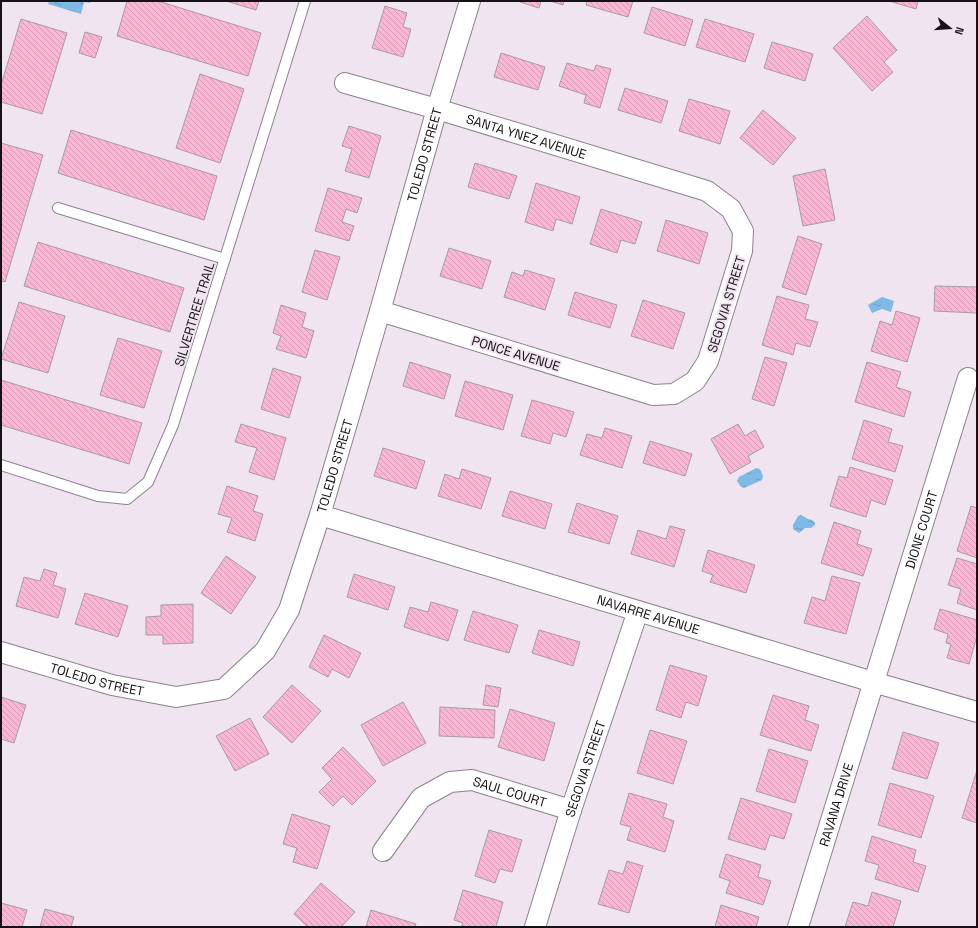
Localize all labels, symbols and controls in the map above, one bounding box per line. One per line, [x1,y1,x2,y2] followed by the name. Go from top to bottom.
[930,8,970,48] north arrow
[952,25,967,36] text: N
[403,106,446,204] street label: TOLEDO STREET
[464,110,588,163] street label: SANTA YNEZ AVENUE
[704,253,749,355] street label: SEGOVIA STREET
[170,260,218,368] street label: SILVERTREE TRAIL
[470,332,562,375] street label: PONCE AVENUE
[313,417,357,515] street label: TOLEDO STREET
[901,488,942,571] street label: DIONE COURT
[595,591,701,638] street label: NAVARRE AVENUE
[48,659,146,700] street label: TOLEDO STREET
[561,718,610,819] street label: SEGOVIA STREET
[815,761,857,849] street label: RAVANA DRIVE
[471,773,549,811] street label: SAUL COURT

